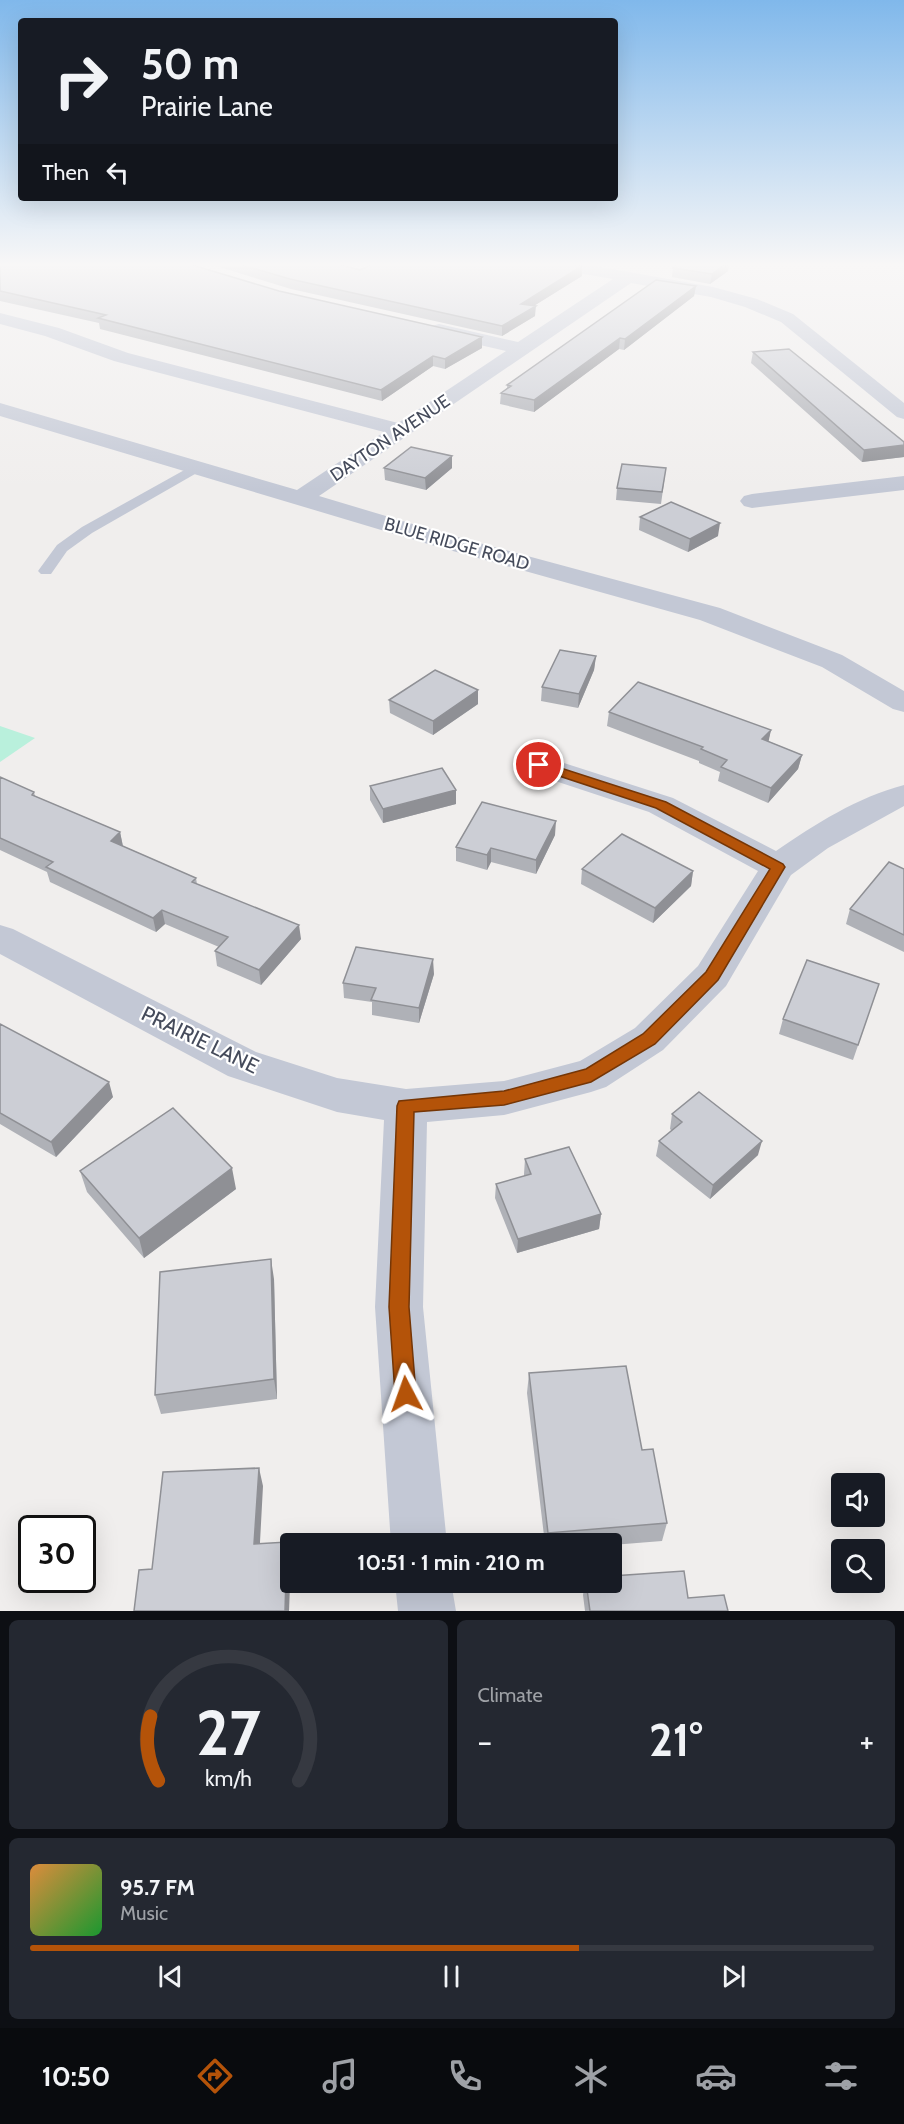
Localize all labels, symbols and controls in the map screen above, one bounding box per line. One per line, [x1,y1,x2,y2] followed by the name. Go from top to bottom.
[141,38,239,90] text: 50 m
[42,42,120,120] icon: right
[141,90,273,123] text: Prairie Lane
[101,156,134,189] icon: left
[42,159,89,186] text: Then
[326,390,454,486] street label: DAYTON AVENUE
[382,513,532,575] street label: BLUE RIDGE ROAD
[513,739,564,790] pin
[522,748,555,781] icon: arrive
[138,1000,263,1079] street label: PRAIRIE LANE
[374,1362,438,1426] position arrow
[831,1473,885,1593] map controls
[831,1473,885,1527] button: sound
[18,1515,96,1593] speed limit sign: 30
[831,1539,885,1593] button: search
[357,1549,545,1576] text: 10:51 · 1 min · 210 m
[478,1683,543,1707] text: Climate
[196,1695,261,1771] text: 27
[649,1713,702,1767] text: 21°
[478,1721,492,1761] text: −
[859,1721,874,1761] text: +
[205,1766,252,1792] text: km/h
[120,1874,195,1901] text: 95.7 FM
[120,1901,168,1925] text: Music
[154,1960,187,1993] icon: previous
[435,1960,468,1993] icon: pause
[717,1960,750,1993] icon: next
[194,2055,236,2097] icon: directions
[319,2055,361,2097] icon: music
[444,2055,486,2097] icon: phone
[570,2055,612,2097] icon: climate
[695,2055,737,2097] icon: car
[820,2055,862,2097] icon: filters
[42,2060,110,2093] text: 10:50

